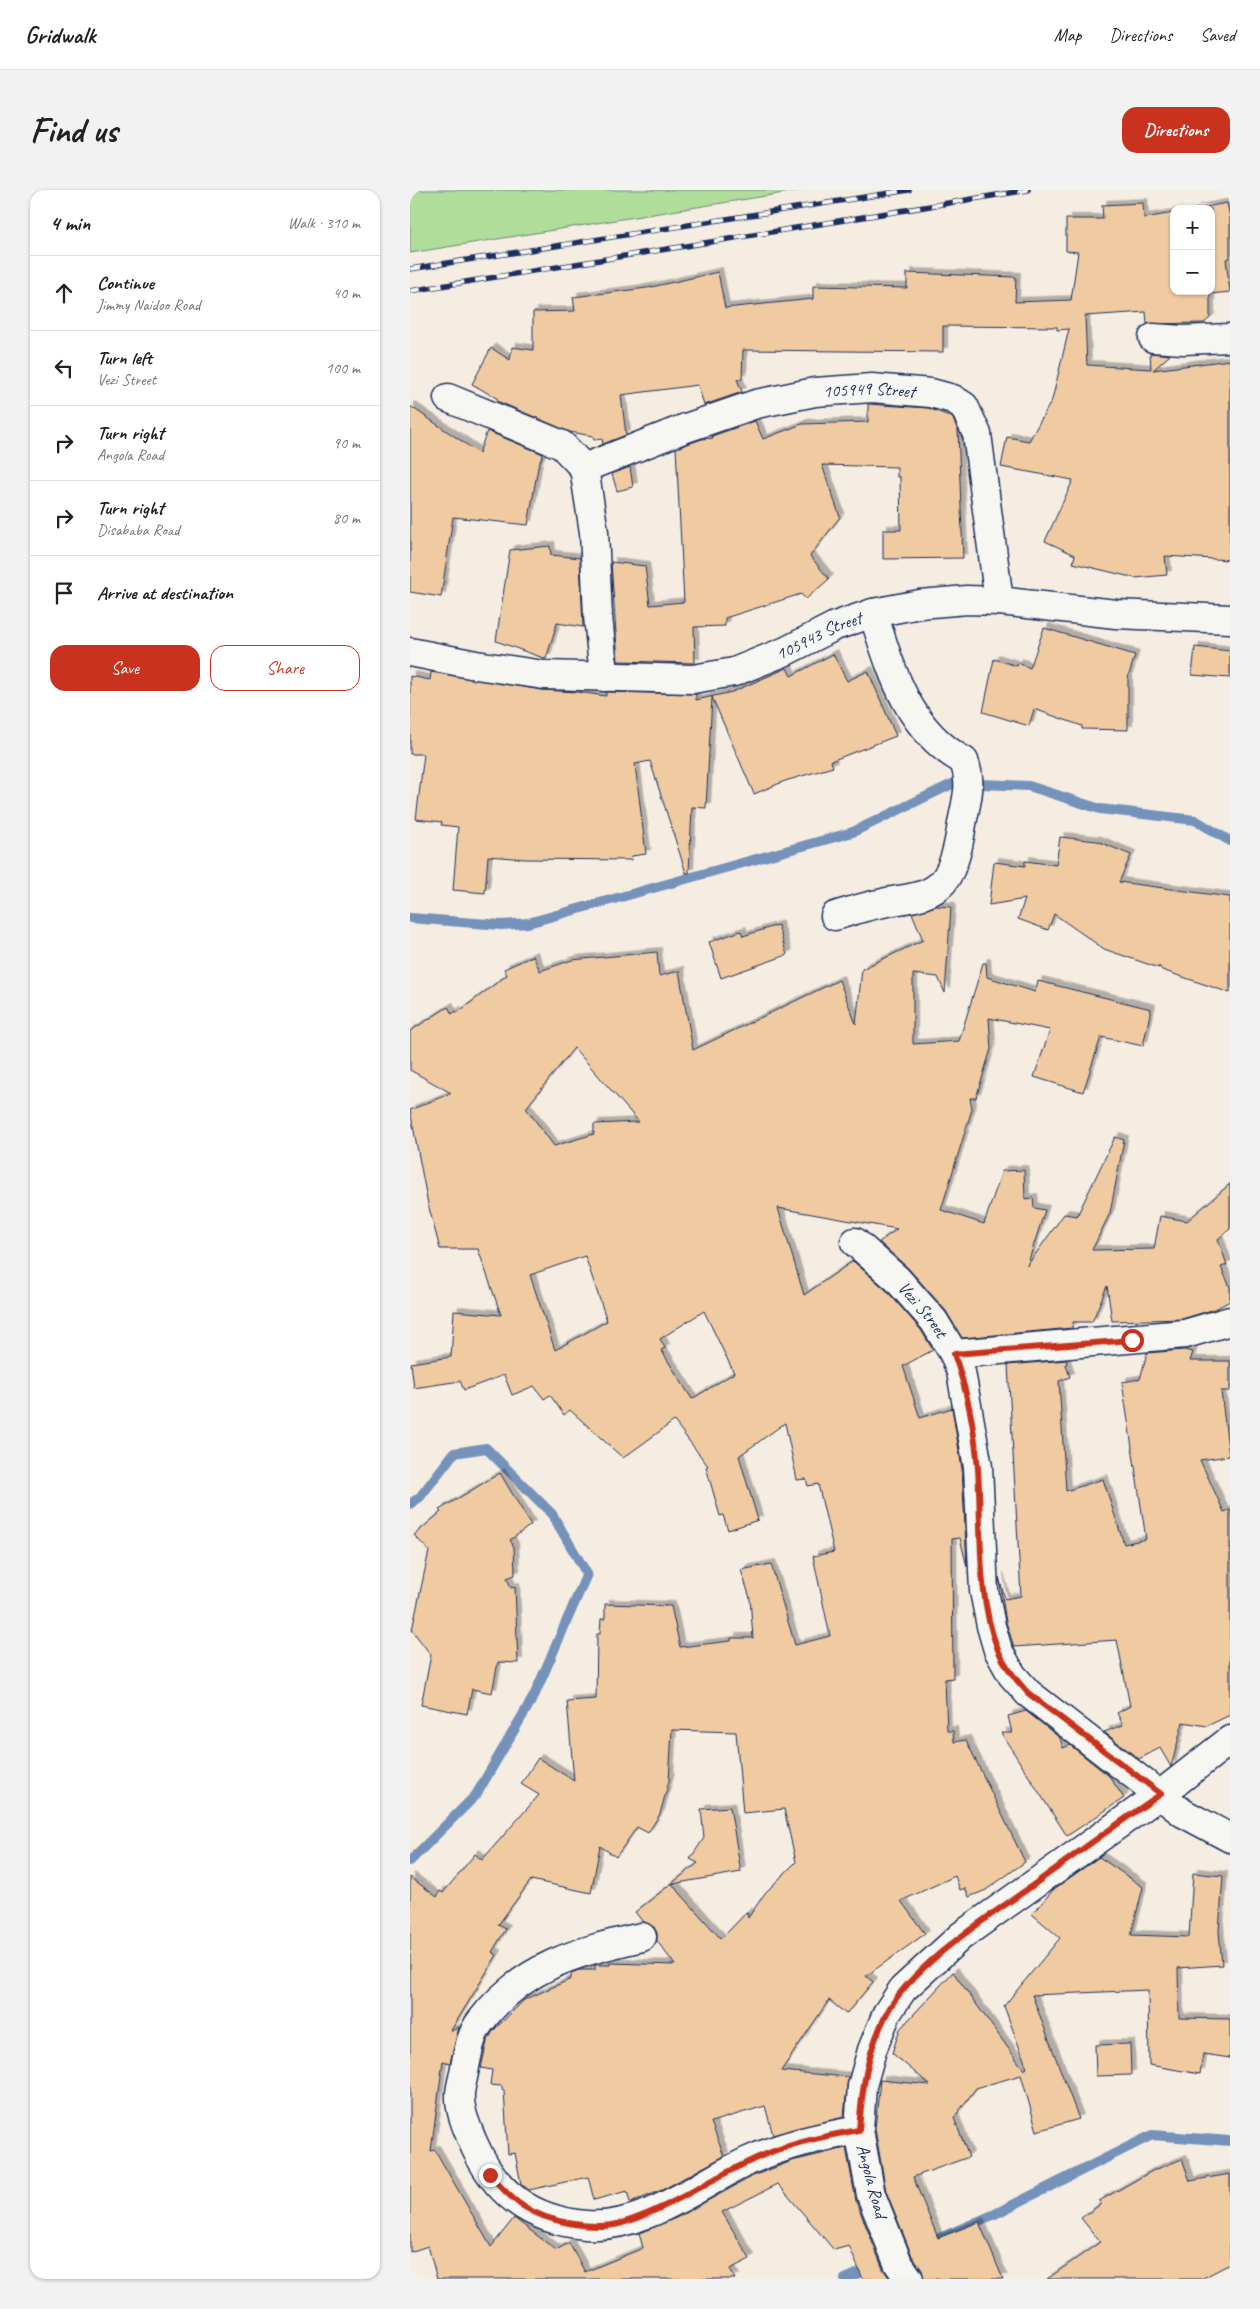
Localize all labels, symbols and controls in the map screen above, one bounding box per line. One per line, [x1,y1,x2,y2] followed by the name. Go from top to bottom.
[25,20,95,50] text: Gridwalk
[1054,24,1081,46] text: Map
[1109,24,1172,46] text: Directions
[1200,24,1235,46] text: Saved
[1122,107,1230,153] button: Directions
[30,108,117,153] text: Find us
[1170,205,1215,295] map controls
[1170,205,1215,250] button: +
[50,210,90,236] text: 4 min
[288,213,360,233] text: Walk · 310 m
[1170,250,1215,295] button: −
[97,271,154,295] text: Continue
[50,279,78,307] icon: ahead
[333,283,360,303] text: 40 m
[97,295,200,315] text: Jimmy Naidoo Road
[97,346,152,370] text: Turn left
[50,354,78,382] icon: left
[326,358,360,378] text: 100 m
[97,370,156,390] text: Vezi Street
[822,377,919,403] street label: 105949 Street
[97,421,164,445] text: Turn right
[50,429,78,457] icon: right
[333,433,360,453] text: 90 m
[97,445,164,465] text: Angola Road
[97,496,164,520] text: Turn right
[50,504,78,532] icon: right
[333,508,360,528] text: 80 m
[97,520,180,540] text: Disababa Road
[50,579,78,607] icon: arrive
[97,581,233,605] text: Arrive at destination
[773,606,867,665] street label: 105943 Street
[50,645,200,691] button: Save
[210,645,360,691] button: Share
[893,1277,953,1343] street label: Vezi Street
[1121,1329,1144,1352] route start
[852,2142,893,2223] street label: Angola Road
[479,2164,502,2187] route end

